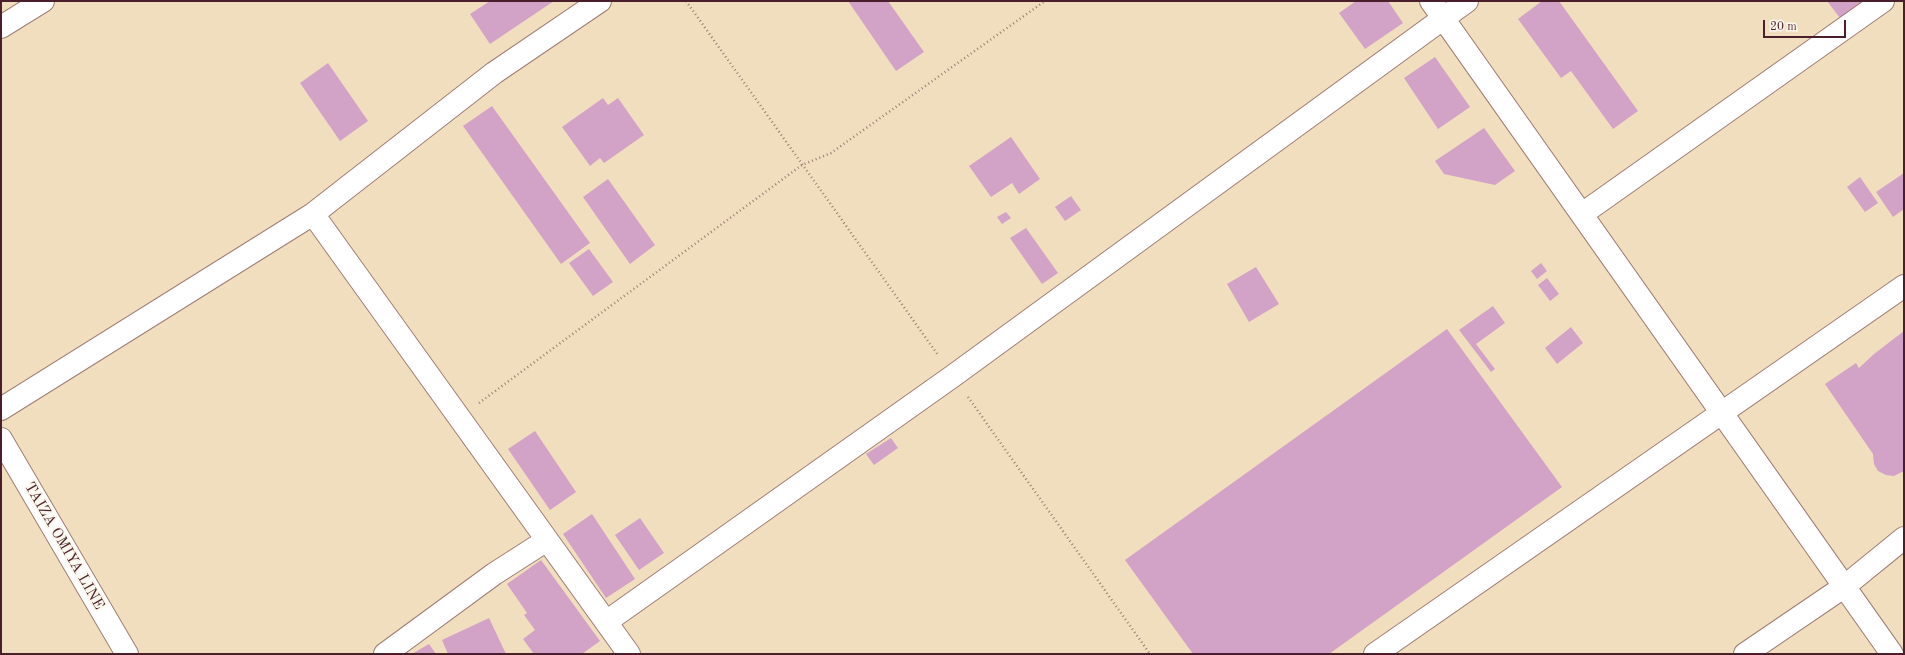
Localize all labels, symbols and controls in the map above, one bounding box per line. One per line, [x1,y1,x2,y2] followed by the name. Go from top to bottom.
[1765,12,1848,38] scale bar
[1770,21,1797,33] text: 20 m
[20,479,108,613] street label: TAIZA OMIYA LINE

